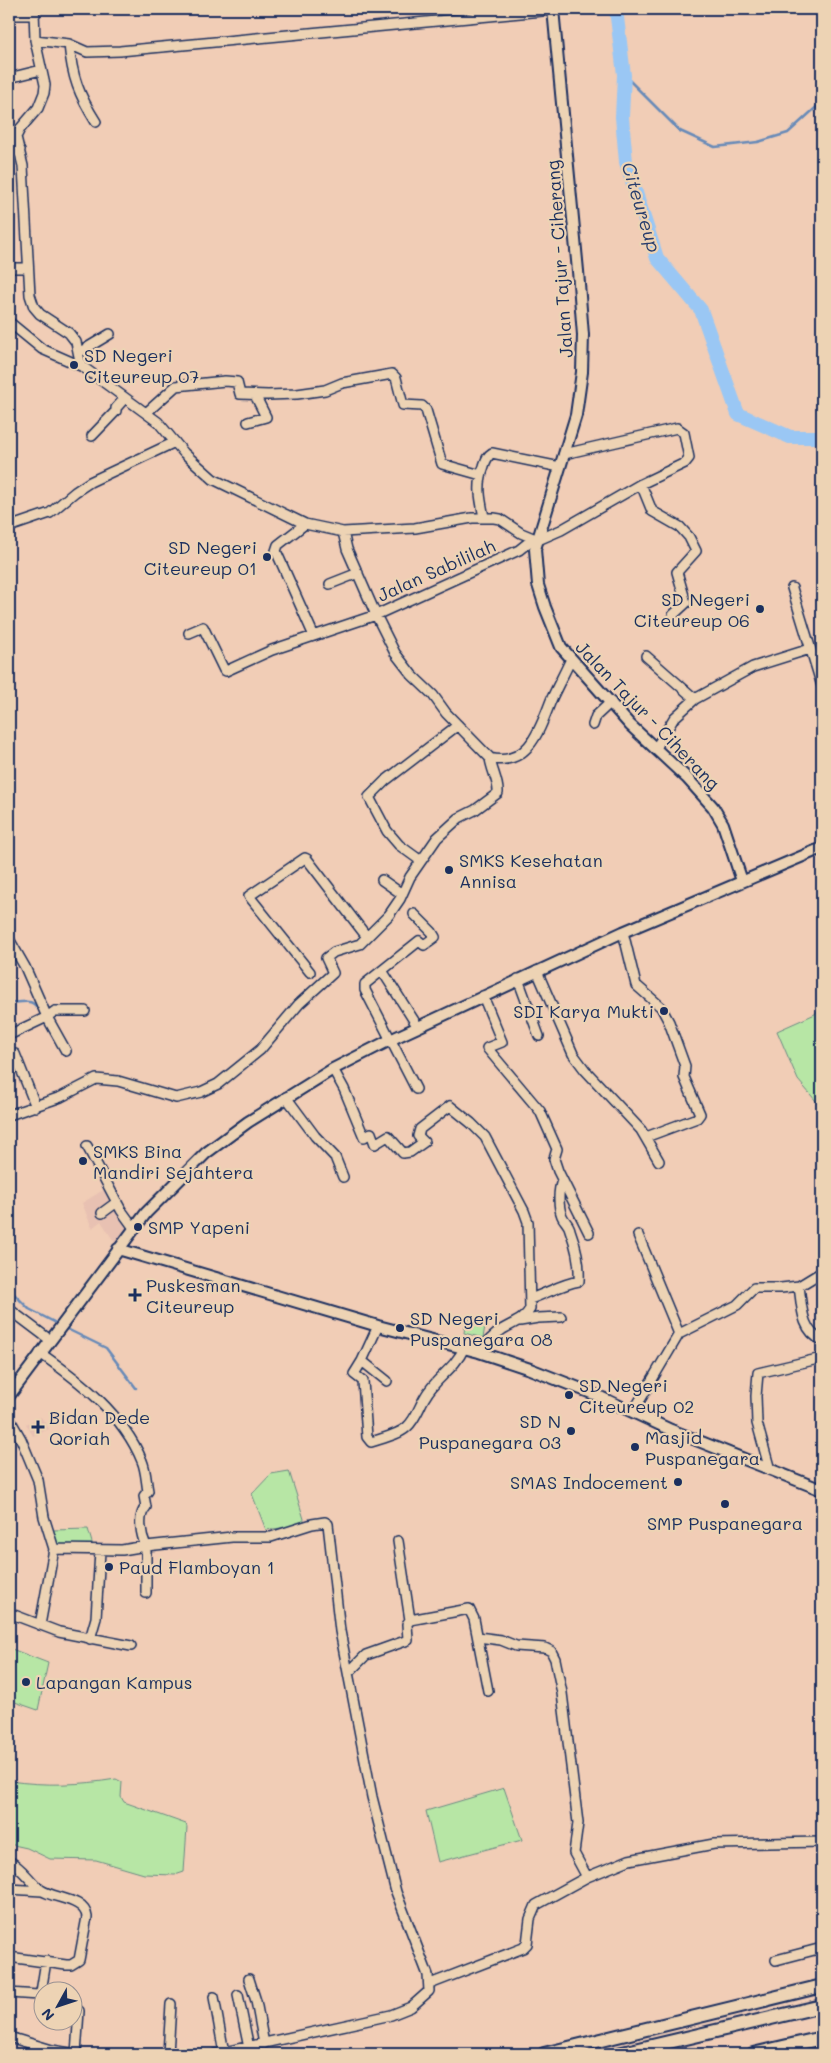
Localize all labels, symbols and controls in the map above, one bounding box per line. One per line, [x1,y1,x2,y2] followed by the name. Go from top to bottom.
[540,159,578,359] street label: Jalan Tajur - Ciherang
[616,159,668,255] water label: Citeureup
[84,343,199,388] place label: SD Negeri Citeureup 07
[68,359,80,371] marker: SD Negeri Citeureup 07
[373,533,499,607] street label: Jalan Sabililah
[144,535,257,580] place label: SD Negeri Citeureup 01
[261,551,273,563] marker: SD Negeri Citeureup 01
[634,587,750,632] place label: SD Negeri Citeureup 06
[754,603,766,615] marker: SD Negeri Citeureup 06
[571,635,725,795] street label: Jalan Tajur - Ciherang
[459,848,603,893] place label: SMKS Kesehatan Annisa
[443,864,455,876] marker: SMKS Kesehatan Annisa
[513,999,654,1023] place label: SDI Karya Mukti
[658,1005,670,1017] marker: SDI Karya Mukti
[93,1139,254,1184] place label: SMKS Bina Mandiri Sejahtera
[77,1155,89,1167] marker: SMKS Bina Mandiri Sejahtera
[148,1215,250,1239] place label: SMP Yapeni
[132,1221,144,1233] marker: SMP Yapeni
[146,1273,241,1318] place label: Puskesman Citeureup
[128,1288,142,1302] marker: Puskesman Citeureup
[410,1306,553,1351] place label: SD Negeri Puspanegara 08
[394,1322,406,1334] marker: SD Negeri Puspanegara 08
[579,1373,694,1418] place label: SD Negeri Citeureup 02
[563,1389,575,1401] marker: SD Negeri Citeureup 02
[49,1405,150,1450] place label: Bidan Dede Qoriah
[419,1409,561,1454] place label: SD N Puspanegara 03
[31,1420,45,1434] marker: Bidan Dede Qoriah
[565,1425,577,1437] marker: SD N Puspanegara 03
[645,1425,760,1470] place label: Masjid Puspanegara
[629,1441,641,1453] marker: Masjid Puspanegara
[510,1470,668,1494] place label: SMAS Indocement
[672,1476,684,1488] marker: SMAS Indocement
[719,1498,731,1510] marker: SMP Puspanegara
[647,1511,803,1535] place label: SMP Puspanegara
[119,1555,275,1579] place label: Paud Flamboyan 1
[103,1561,115,1573] marker: Paud Flamboyan 1
[36,1670,193,1694] place label: Lapangan Kampus
[20,1676,32,1688] marker: Lapangan Kampus
[32,1980,82,2030] north arrow
[37,2004,58,2025] text: N

